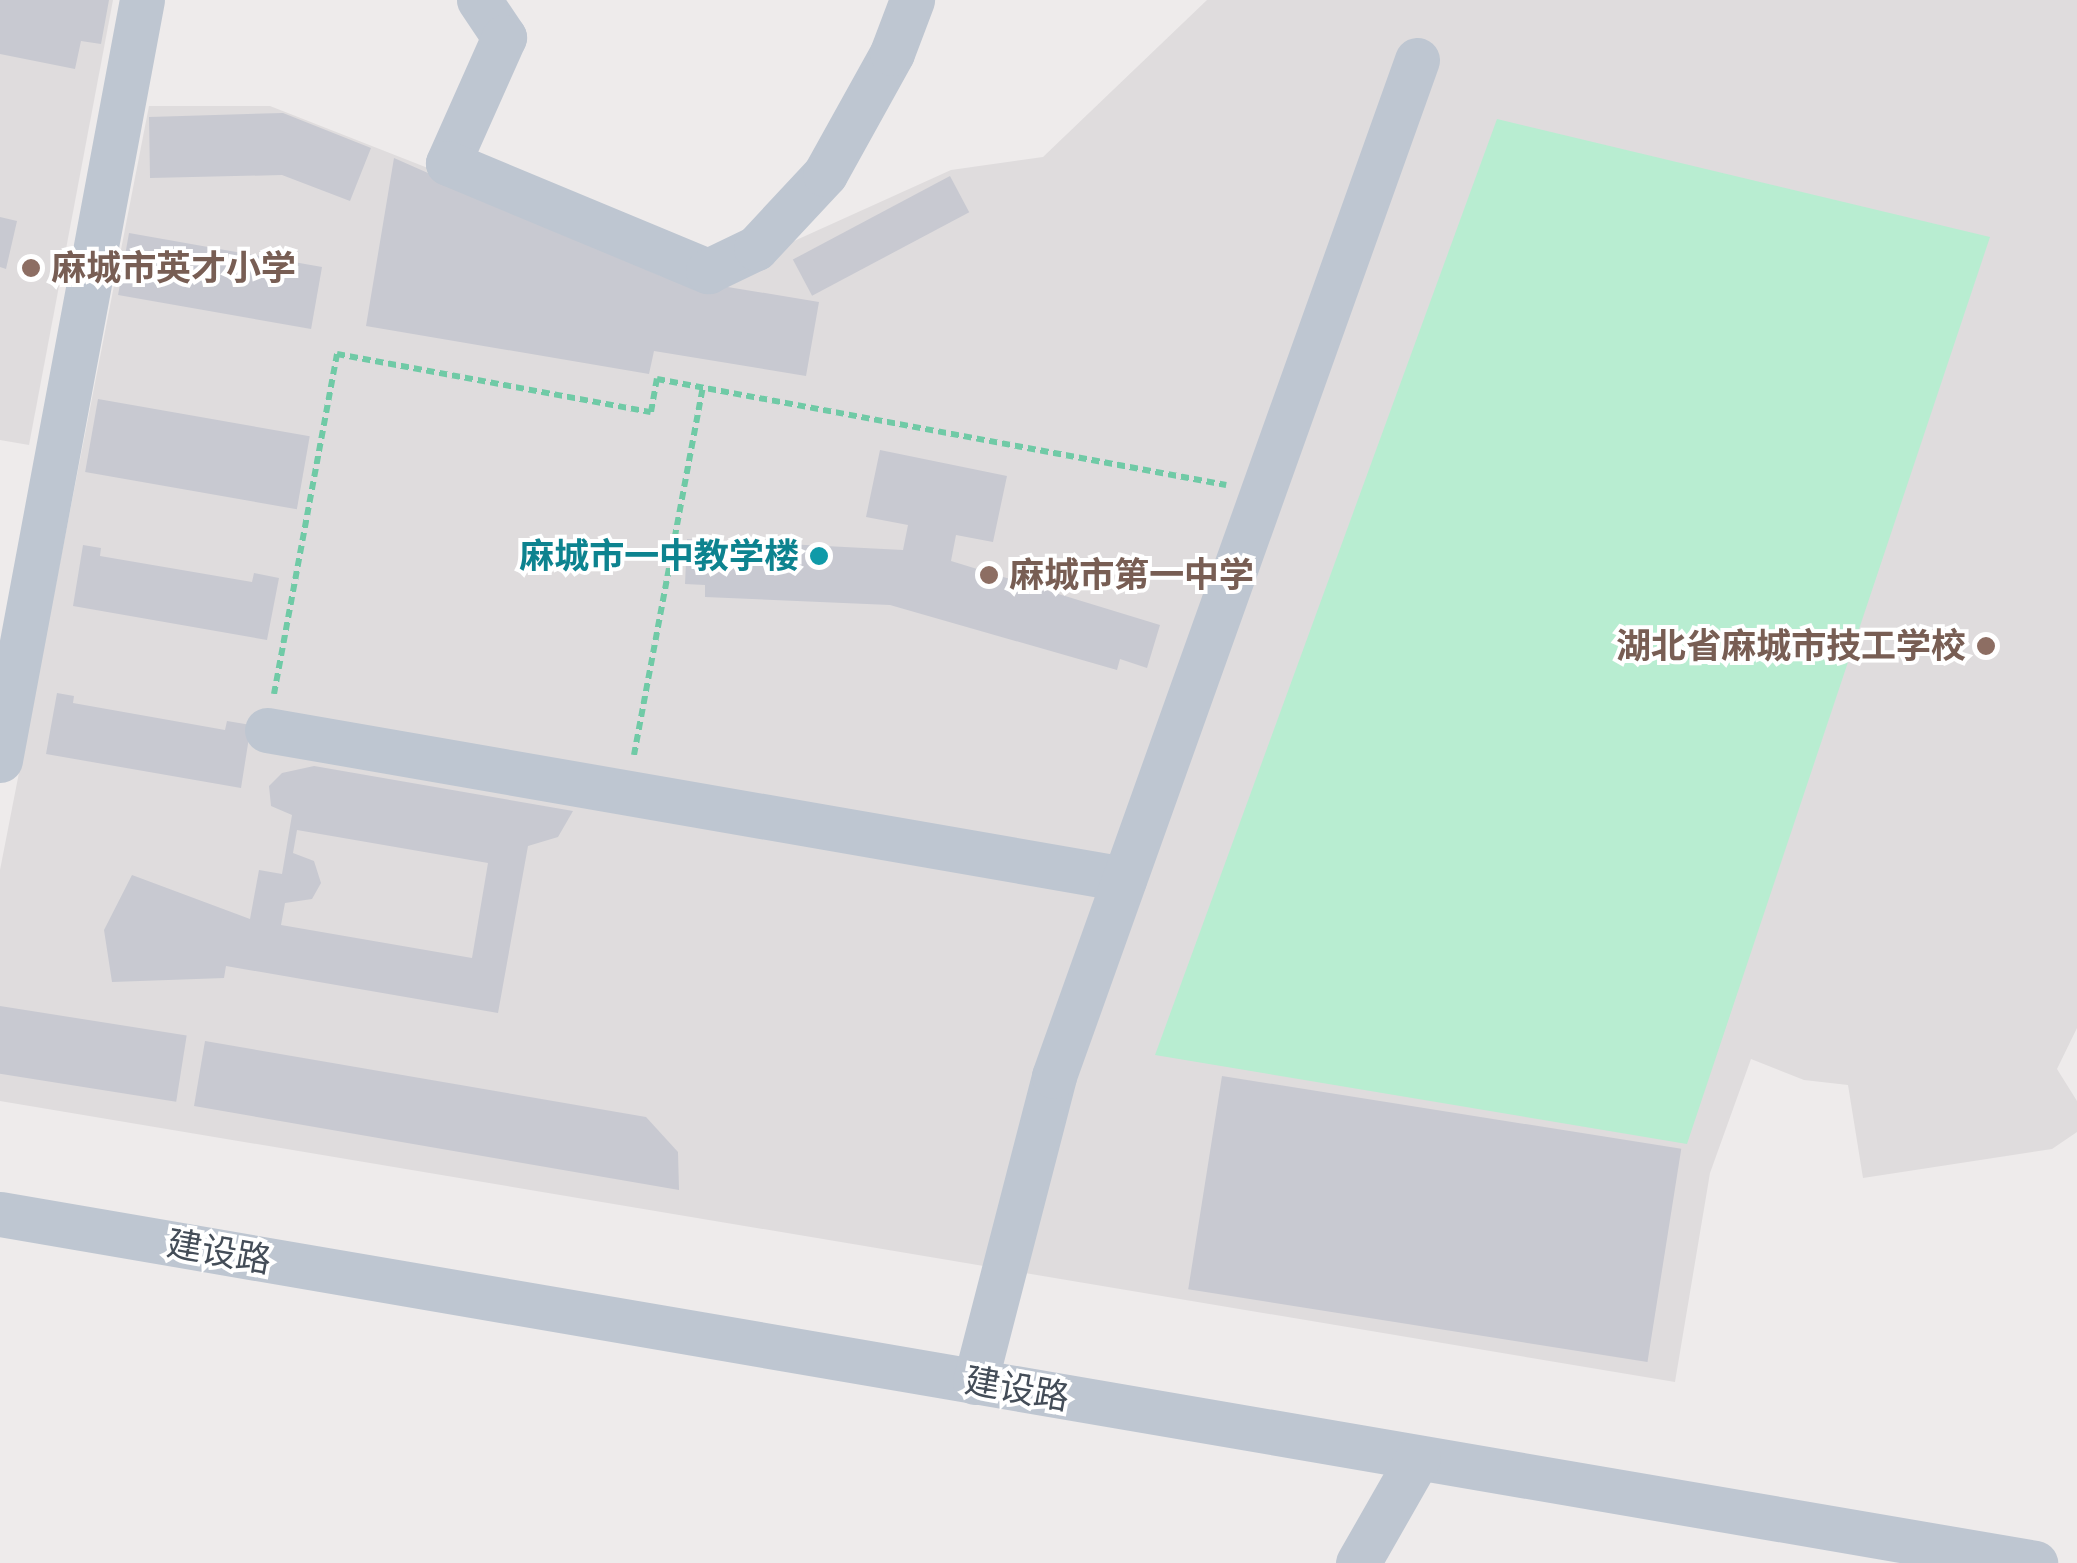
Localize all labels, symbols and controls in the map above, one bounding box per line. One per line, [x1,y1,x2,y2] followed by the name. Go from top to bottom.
[51,247,296,289] place label: 麻城市英才小学
[20,257,42,279] marker: 麻城市英才小学
[519,535,799,577] place label: 麻城市一中教学楼
[808,545,830,567] marker: 麻城市一中教学楼
[1009,554,1254,596] place label: 麻城市第一中学
[978,564,1000,586] marker: 麻城市第一中学
[1616,625,1966,667] place label: 湖北省麻城市技工学校
[1975,635,1997,657] marker: 湖北省麻城市技工学校
[164,1222,274,1282] street label: 建设路
[962,1359,1072,1419] street label: 建设路

